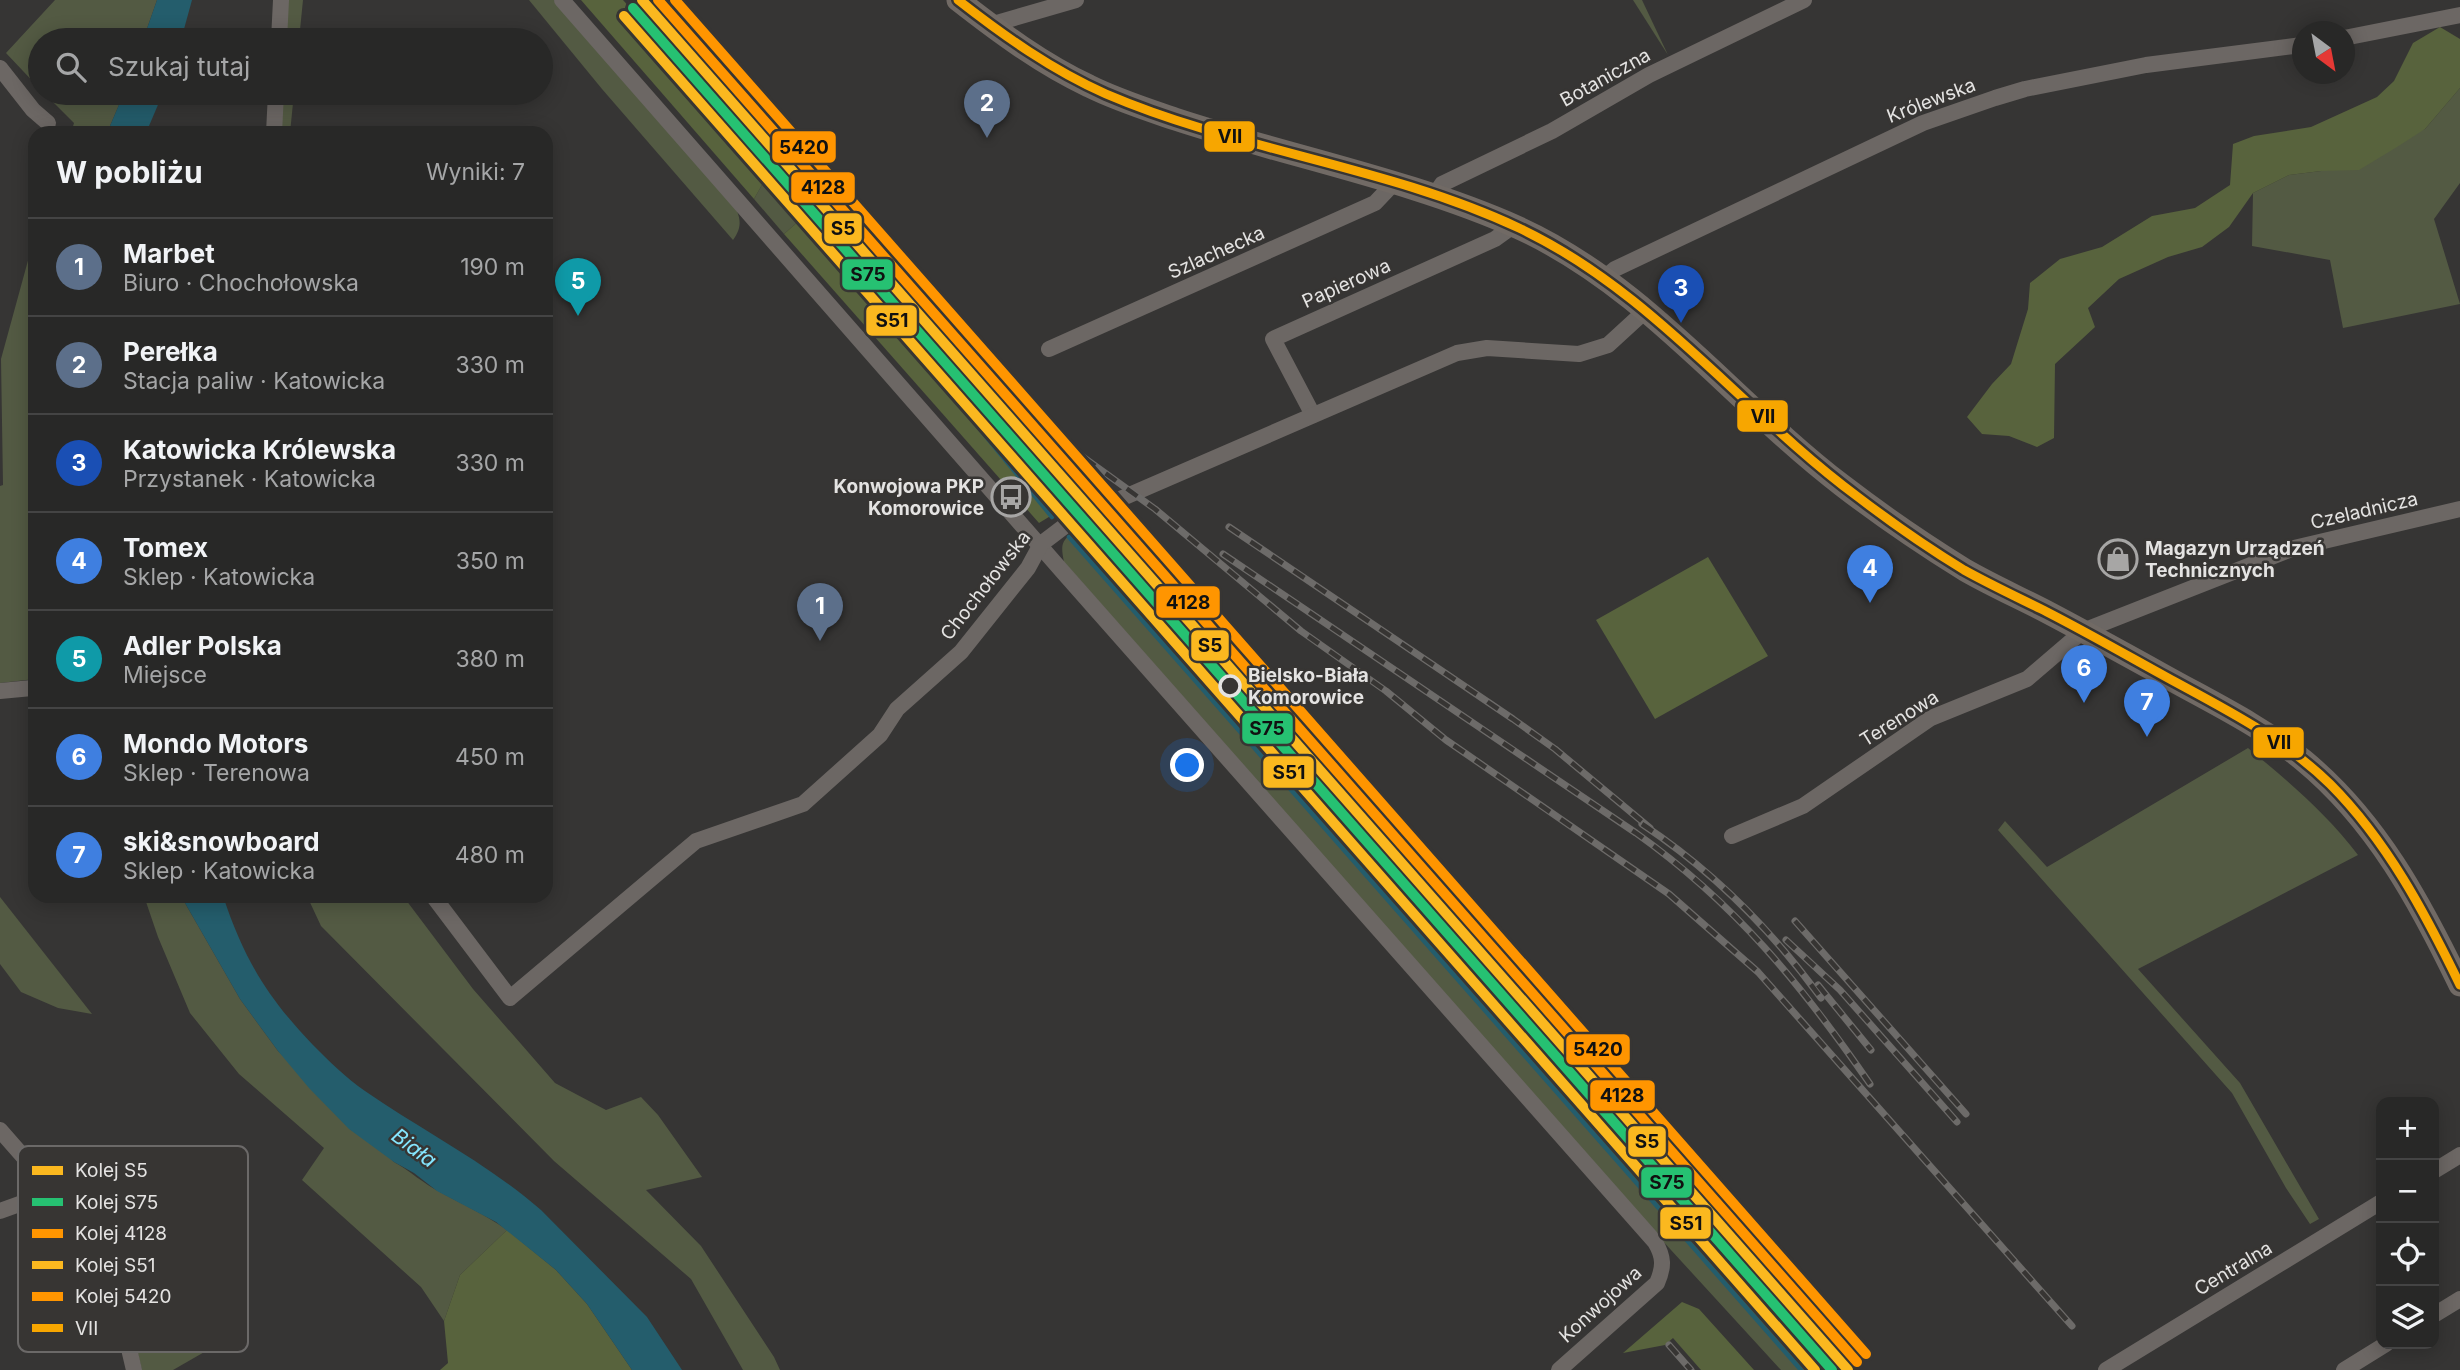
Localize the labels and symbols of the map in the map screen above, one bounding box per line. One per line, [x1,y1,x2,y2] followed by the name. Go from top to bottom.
[2292,21,2355,84] north arrow
[1556,43,1654,112] street label: Botaniczna
[1884,73,1979,128] street label: Królewska
[964,80,1010,138] pin: 2
[1203,120,1256,153] line badge: VII
[1218,125,1242,148] text: VII
[771,130,837,164] line badge: 5420
[779,136,829,159] text: 5420
[790,171,856,204] line badge: 4128
[801,176,845,199] text: 4128
[823,212,863,245] line badge: S5
[831,217,855,240] text: S5
[1164,221,1268,284] street label: Szlachecka
[1298,254,1394,313] street label: Papierowa
[555,258,601,316] pin: 5
[841,258,894,291] line badge: S75
[850,263,886,286] text: S75
[1658,265,1704,323] pin: 3
[865,304,918,337] line badge: S51
[876,309,908,332] text: S51
[1736,399,1789,433] line badge: VII
[1751,405,1775,428] text: VII
[834,475,984,520] place label: Konwojowa PKP Komorowice
[990,476,1032,518] bus stop icon: Konwojowa PKP Komorowice
[2308,487,2420,534] street label: Czeladnicza
[936,526,1035,645] street label: Chochołowska
[2145,537,2325,582] place label: Magazyn Urządzeń Technicznych
[2097,538,2139,580] shop icon: Magazyn Urządzeń Technicznych
[1847,545,1893,603] pin: 4
[797,583,843,641] pin: 1
[1155,585,1221,619] line badge: 4128
[1166,591,1210,614] text: 4128
[1190,629,1230,662] line badge: S5
[1198,634,1222,657] text: S5
[2061,645,2107,703] pin: 6
[1248,664,1369,709] place label: Bielsko-Biała Komorowice
[1219,675,1241,697] marker: Bielsko-Biała Komorowice
[2124,679,2170,737] pin: 7
[1856,685,1943,752] street label: Terenowa
[1241,712,1294,745] line badge: S75
[1249,717,1285,740] text: S75
[2252,726,2305,759] line badge: VII
[2267,731,2291,754] text: VII
[1170,748,1204,782] your location
[1262,755,1315,789] line badge: S51
[1273,761,1305,784] text: S51
[1565,1033,1631,1066] line badge: 5420
[1573,1038,1623,1061] text: 5420
[1589,1079,1656,1112] line badge: 4128
[1600,1084,1644,1107] text: 4128
[387,1123,442,1173] water label: Biała
[1627,1125,1667,1158] line badge: S5
[1635,1130,1659,1153] text: S5
[18,1146,248,1352] legend
[75,1159,148,1182] text: Kolej S5
[1640,1166,1693,1199] line badge: S75
[1649,1171,1685,1194] text: S75
[75,1191,158,1214] text: Kolej S75
[1659,1206,1712,1240] line badge: S51
[1670,1212,1702,1235] text: S51
[75,1222,167,1245] text: Kolej 4128
[2190,1236,2276,1301] street label: Centralna
[75,1254,156,1277] text: Kolej S51
[1554,1261,1646,1347] street label: Konwojowa
[75,1285,171,1308] text: Kolej 5420
[75,1317,98,1340] text: VII

